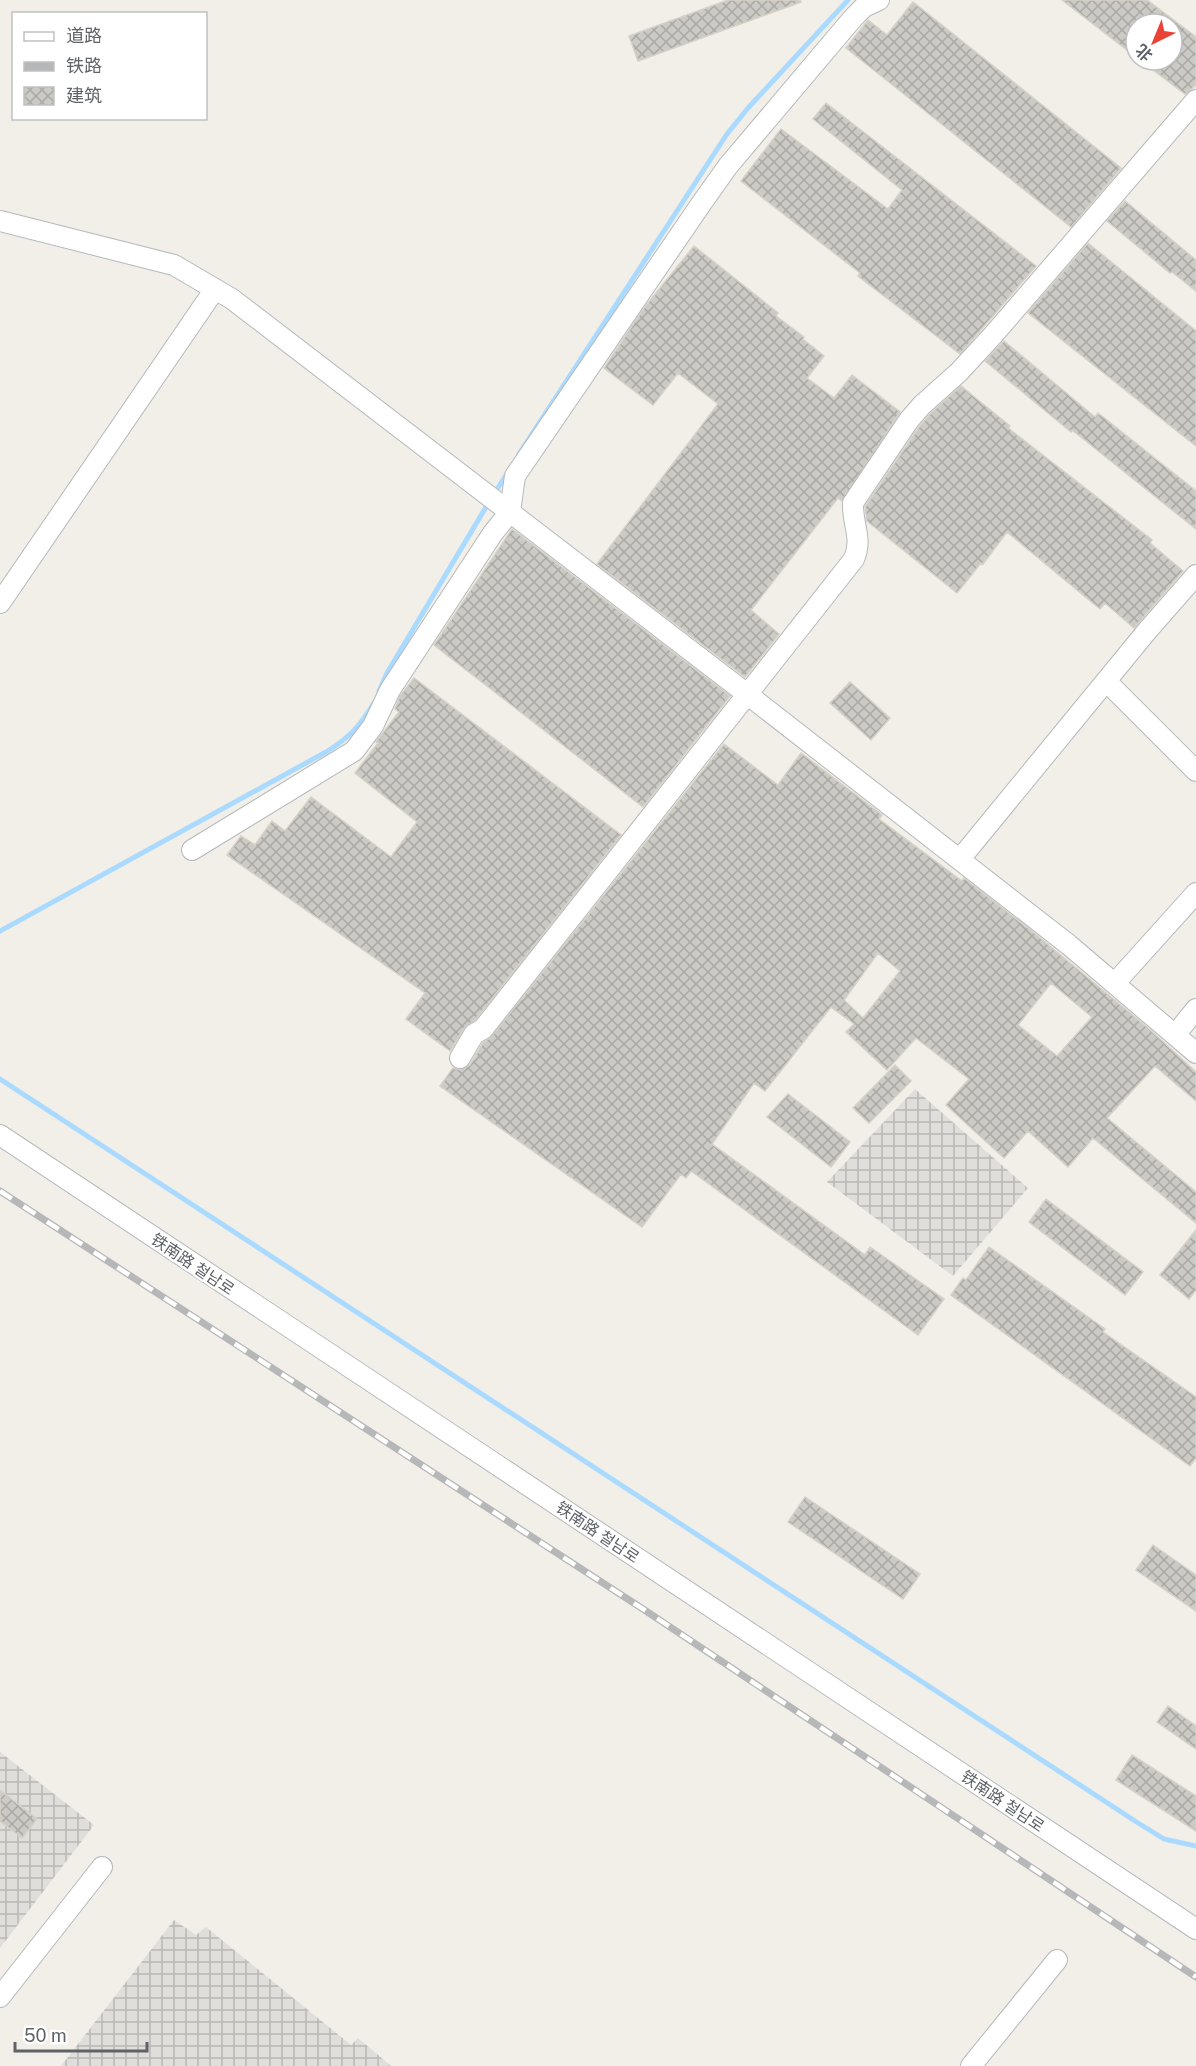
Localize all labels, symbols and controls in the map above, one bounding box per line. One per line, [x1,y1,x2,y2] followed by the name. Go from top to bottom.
[12,12,207,120] legend
[1124,12,1184,72] north arrow
[66,25,102,46] text: 道路
[1132,40,1156,65] text: 北
[66,55,102,76] text: 铁路
[66,85,102,106] text: 建筑
[148,1230,238,1299] street label: 铁南路 철남로
[553,1498,643,1567] street label: 铁南路 철남로
[958,1767,1048,1836] street label: 铁南路 철남로
[15,2015,147,2053] scale bar
[24,2025,67,2046] text: 50 m

